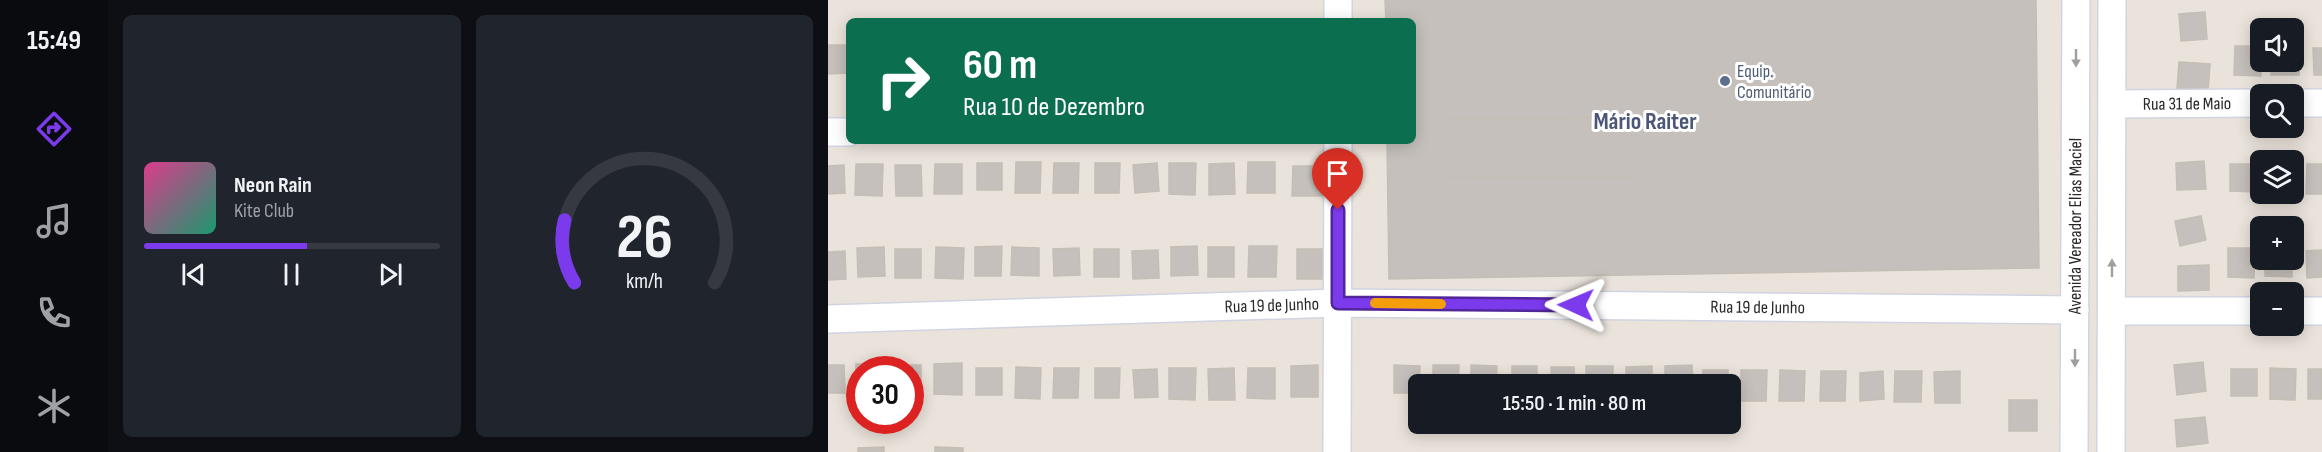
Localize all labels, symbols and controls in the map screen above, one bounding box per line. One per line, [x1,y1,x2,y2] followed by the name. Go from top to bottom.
[2250,18,2304,336] map controls
[2250,18,2304,72] button: sound
[27,25,81,57] text: 15:49
[963,40,1037,91] text: 60 m
[864,42,942,120] icon: right
[2071,49,2081,68] one-way arrow
[1737,61,1811,103] place label: Equip. Comunitário
[1718,74,1732,88] marker: Equip. Comunitário
[2250,84,2304,138] button: search
[963,91,1145,123] text: Rua 10 de Dezembro
[2143,93,2231,115] street label: Rua 31 de Maio
[1593,107,1697,136] district label: Mário Raiter
[33,108,75,150] icon: directions
[2065,138,2086,315] street label: Avenida Vereador Elias Maciel
[1312,148,1363,210] pin
[2250,150,2304,204] button: layers
[1321,157,1354,190] icon: arrive
[234,172,312,199] text: Neon Rain
[234,199,294,223] text: Kite Club
[33,200,75,242] icon: music
[616,201,673,276] text: 26
[2250,216,2304,270] button: +
[177,258,210,291] icon: previous
[275,258,308,291] icon: pause
[374,258,407,291] icon: next
[2107,258,2117,277] one-way arrow
[626,269,663,294] text: km/h
[1544,273,1608,337] position arrow
[2250,282,2304,336] button: −
[33,292,75,334] icon: phone
[1224,294,1319,318] street label: Rua 19 de Junho
[1710,297,1805,318] street label: Rua 19 de Junho
[2070,349,2080,368] one-way arrow
[846,356,924,434] speed limit sign: 30
[33,385,75,427] icon: climate
[1503,390,1646,417] text: 15:50 · 1 min · 80 m

